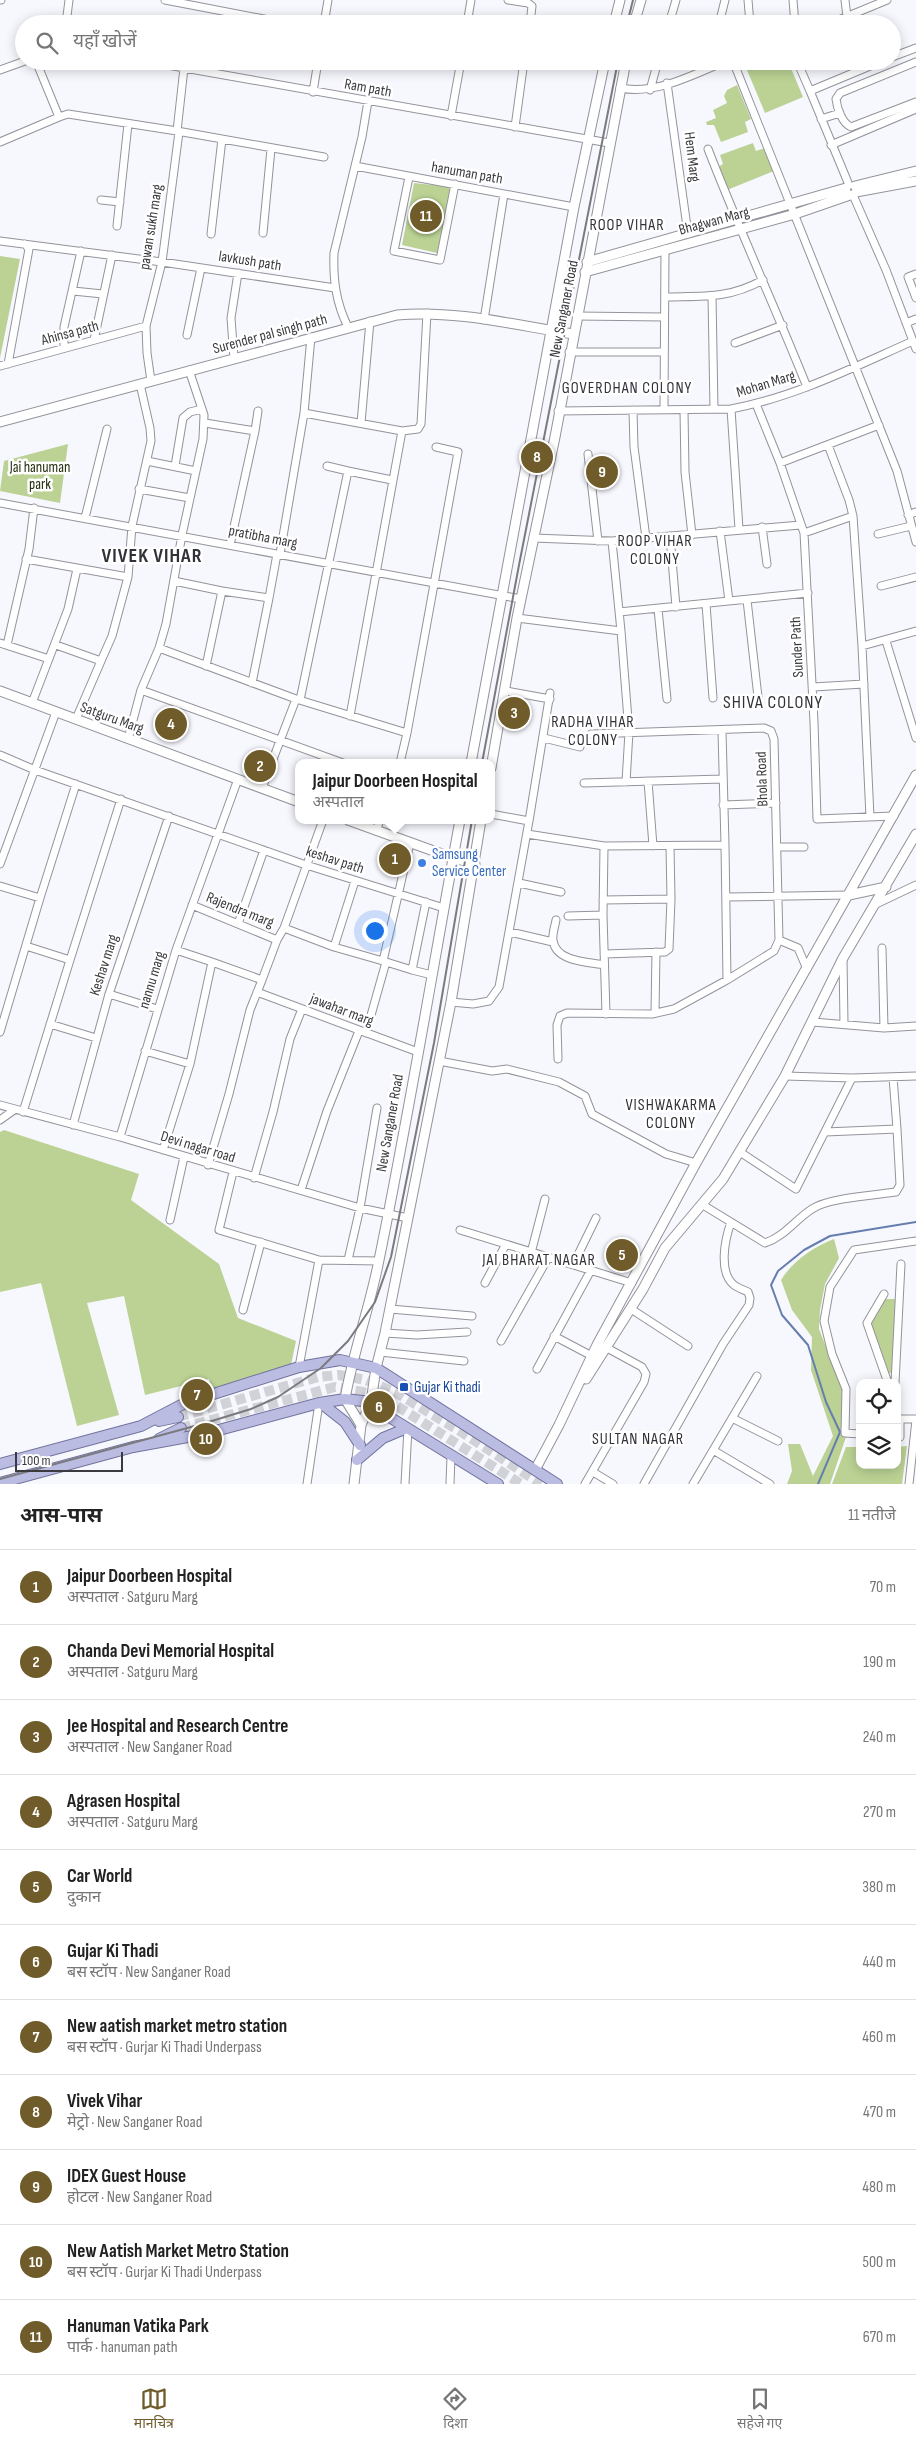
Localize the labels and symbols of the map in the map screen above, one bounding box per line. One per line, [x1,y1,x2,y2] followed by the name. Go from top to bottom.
[343,75,393,101] street label: Ram path
[680,131,704,183] street label: Hem Marg
[430,157,504,189] street label: hanuman path
[135,183,167,271] street label: pawan sukh marg
[410,197,442,235] pin: 11
[677,202,751,240] street label: Bhagwan Marg
[589,216,665,235] district label: ROOP VIHAR
[217,247,283,275] street label: lavkush path
[545,259,583,359] street label: New Sanganer Road
[211,310,329,358] street label: Surender pal singh path
[38,316,101,350] street label: Ahinsa path
[734,366,798,402] street label: Mohan Marg
[562,379,692,398] district label: GOVERDHAN COLONY
[521,438,553,476] pin: 8
[586,453,618,491] pin: 9
[9,458,70,494] park label: Jai hanuman park
[227,521,299,553] street label: pratibha marg
[617,532,693,569] district label: ROOP VIHAR COLONY
[102,544,202,568] district label: VIVEK VIHAR
[786,616,808,678] street label: Sunder Path
[723,692,823,713] district label: SHIVA COLONY
[498,694,530,732] pin: 3
[77,698,147,738] street label: Satguru Marg
[155,705,187,743] pin: 4
[551,713,635,750] district label: RADHA VIHAR COLONY
[244,747,276,785] pin: 2
[752,751,772,807] street label: Bhola Road
[379,840,411,878] pin: 1
[303,842,367,878] street label: keshav path
[432,845,507,881] place label: Samsung Service Center
[416,857,428,869] marker: Samsung Service Center
[203,888,277,932] street label: Rajendra marg
[362,918,388,944] your location
[85,932,123,998] street label: Keshav marg
[134,949,170,1011] street label: nannu marg
[307,989,376,1031] street label: jawahar marg
[372,1073,408,1173] street label: New Sanganer Road
[625,1096,717,1133] district label: VISHWAKARMA COLONY
[158,1127,238,1167] street label: Devi nagar road
[606,1236,638,1274] pin: 5
[481,1251,596,1270] district label: JAI BHARAT NAGAR
[181,1376,213,1414] pin: 7
[414,1378,481,1397] place label: Gujar Ki thadi
[398,1381,410,1393] marker: Gujar Ki thadi
[363,1388,395,1426] pin: 6
[190,1420,222,1458] pin: 10
[592,1430,684,1449] district label: SULTAN NAGAR
[15,1449,122,1472] scale bar

